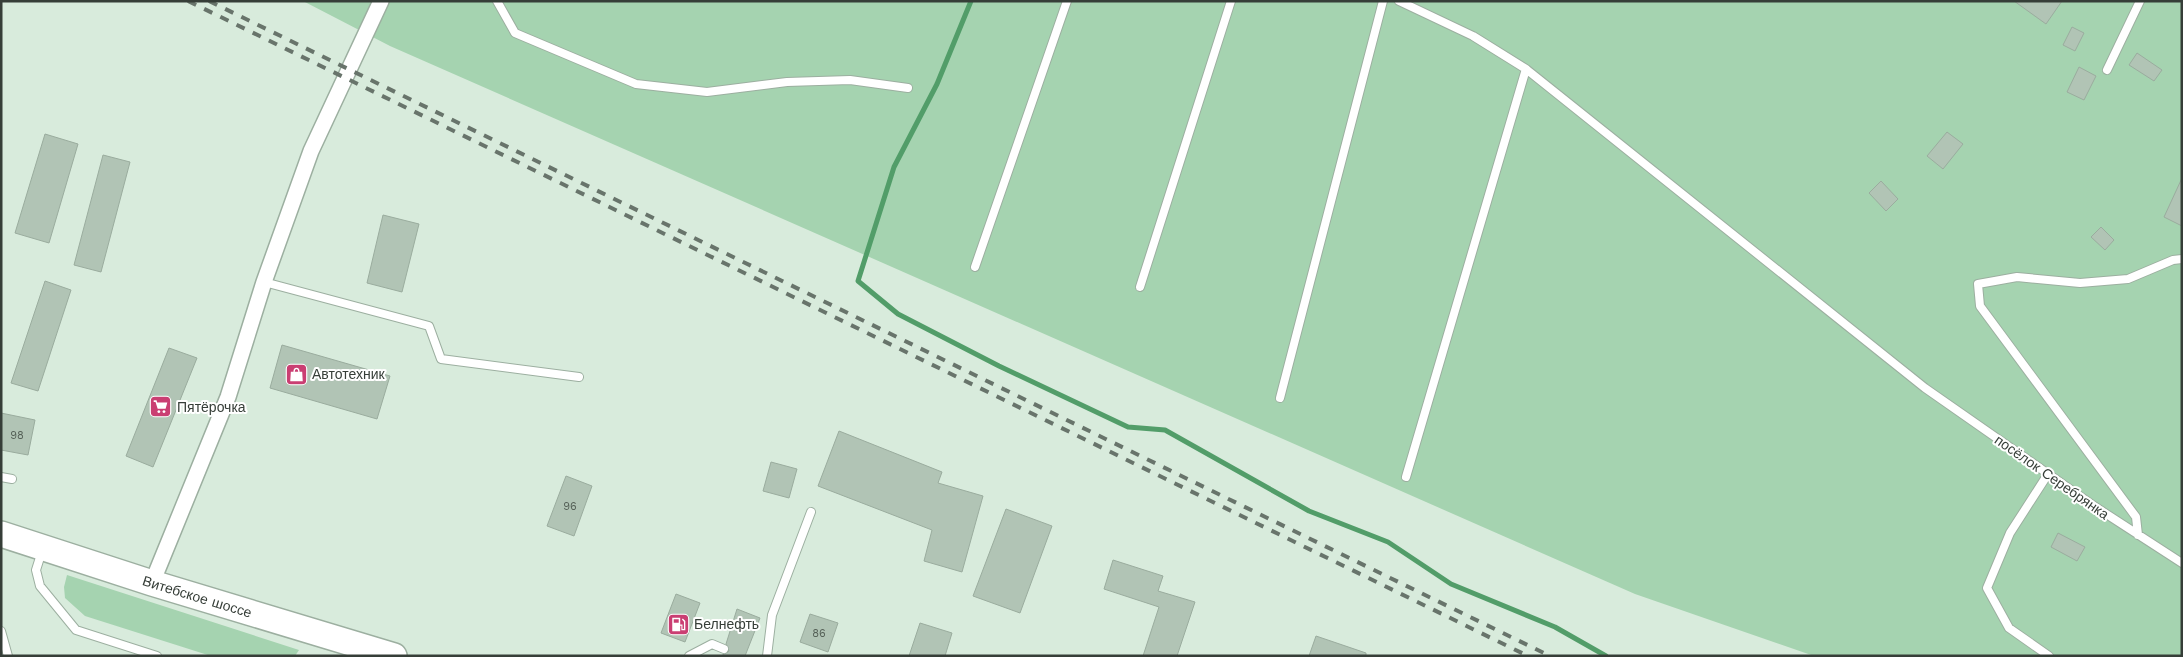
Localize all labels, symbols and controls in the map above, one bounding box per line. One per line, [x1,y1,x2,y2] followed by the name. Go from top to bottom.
[284,362,308,386] shop icon: Автотехник
[312,366,385,382] place label: Автотехник
[149,395,173,419] supermarket icon: Пятёрочка
[177,399,246,415] place label: Пятёрочка
[10,429,24,442] house number: 98
[1992,432,2112,523] street label: посёлок Серебрянка
[563,500,577,513] house number: 96
[141,572,254,621] street label: Витебское шоссе
[666,612,690,636] fuel station icon: Белнефть
[694,616,759,632] place label: Белнефть
[812,627,826,640] house number: 86

